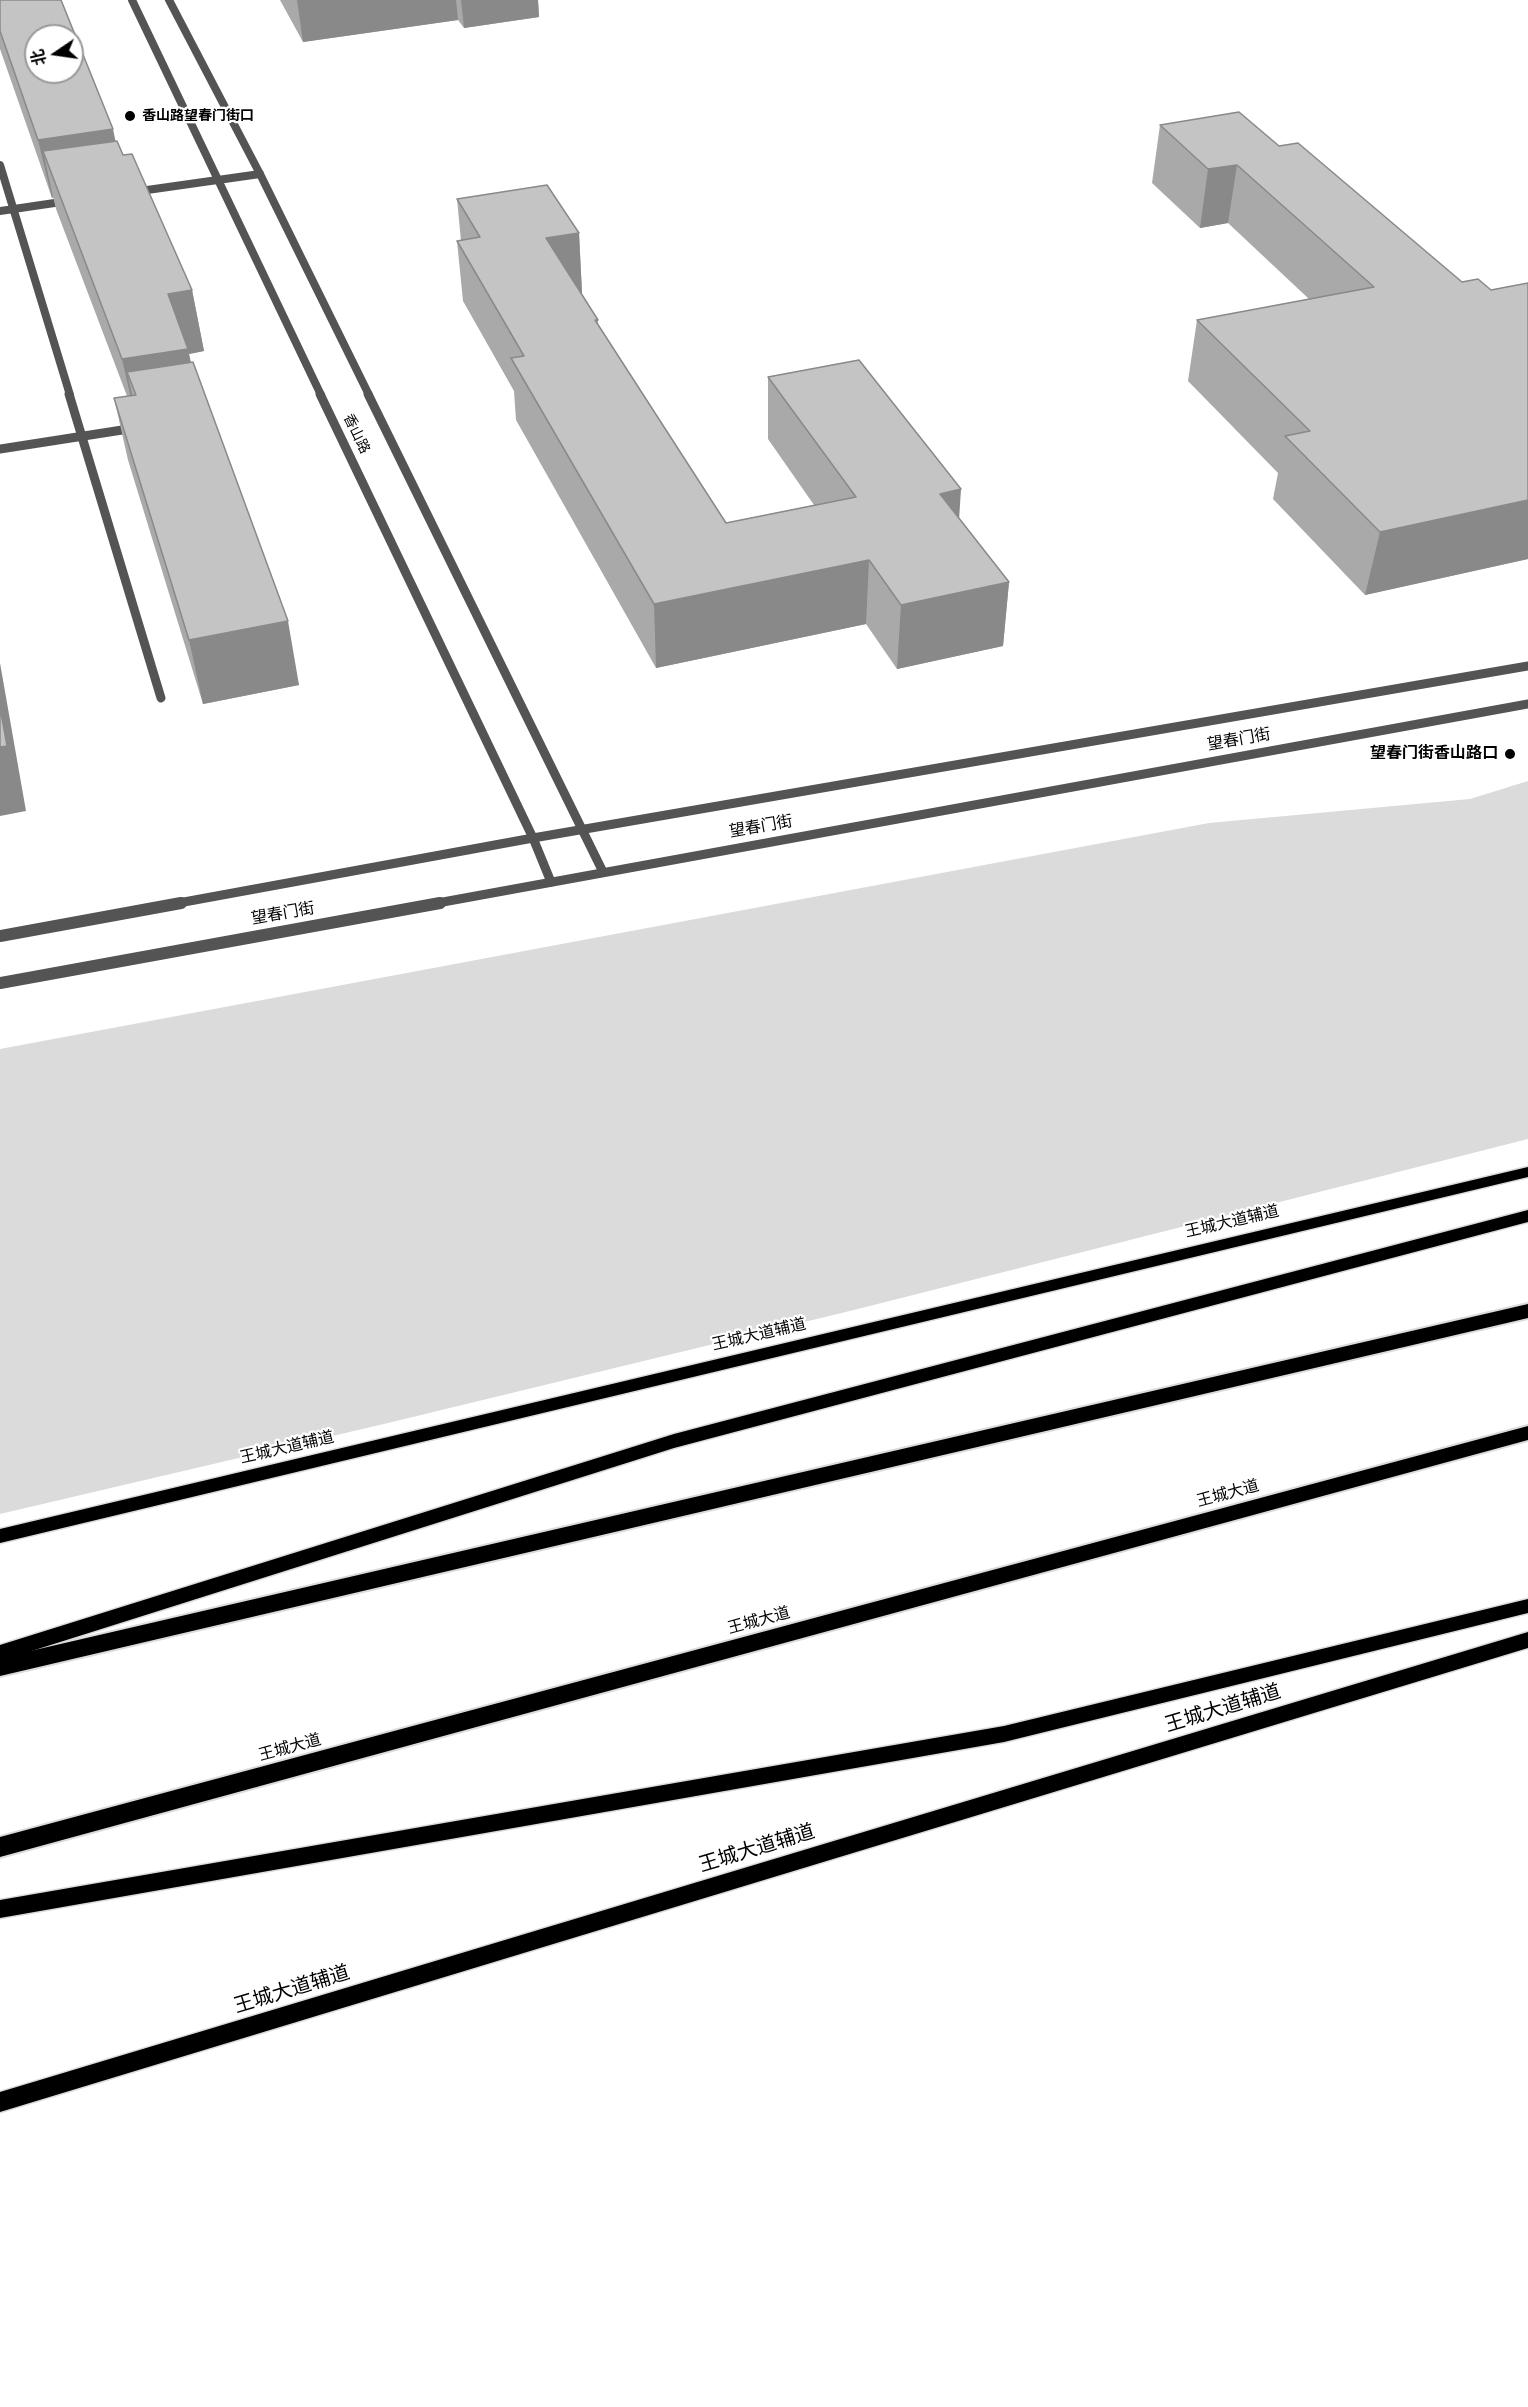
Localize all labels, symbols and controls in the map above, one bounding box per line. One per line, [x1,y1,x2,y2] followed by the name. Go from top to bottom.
[24,24,84,84] north arrow
[26,47,51,68] text: 北
[142,108,254,124] place label: 香山路望春门街口
[123,109,137,123] marker: 香山路望春门街口
[339,411,373,457] street label: 香山路
[1206,725,1272,755] street label: 望春门街
[1370,744,1498,764] place label: 望春门街香山路口
[1503,747,1517,761] marker: 望春门街香山路口
[728,812,794,842] street label: 望春门街
[250,899,316,929] street label: 望春门街
[1183,1202,1281,1242] street label: 王城大道辅道
[710,1315,808,1355] street label: 王城大道辅道
[238,1428,336,1468] street label: 王城大道辅道
[1195,1476,1261,1512] street label: 王城大道
[726,1603,792,1639] street label: 王城大道
[1162,1680,1284,1738] street label: 王城大道辅道
[257,1730,323,1766] street label: 王城大道
[696,1820,818,1878] street label: 王城大道辅道
[231,1961,353,2019] street label: 王城大道辅道

